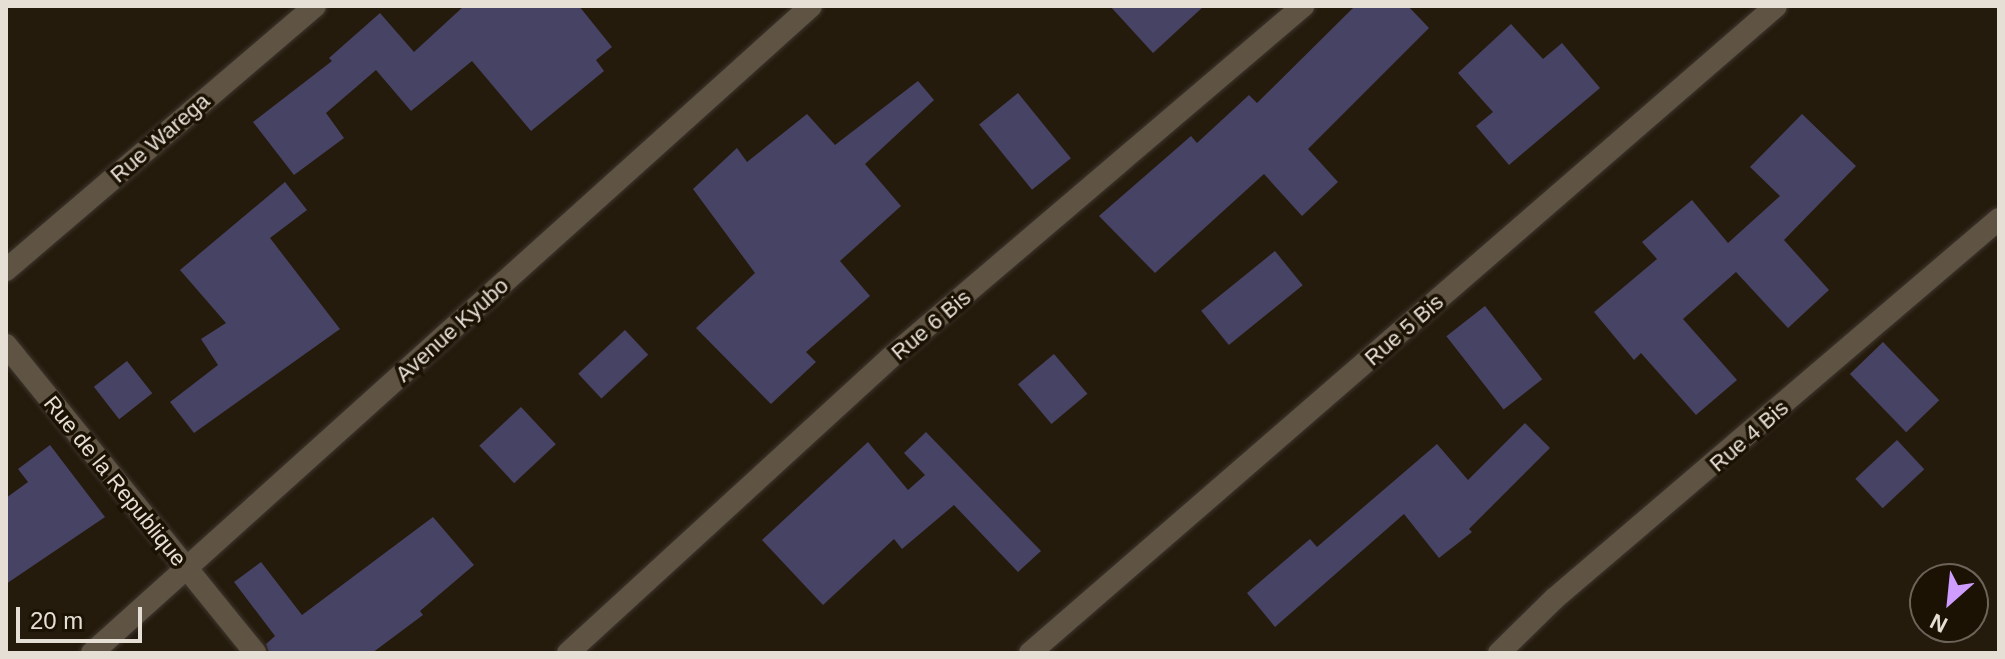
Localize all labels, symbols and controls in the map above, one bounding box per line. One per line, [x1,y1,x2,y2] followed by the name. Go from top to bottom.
[105,88,215,188] street label: Rue Warega
[390,272,514,388] street label: Avenue Kyubo
[886,284,976,366] street label: Rue 6 Bis
[1359,289,1449,371] street label: Rue 5 Bis
[38,390,192,572] street label: Rue de la Republique
[1704,395,1794,477] street label: Rue 4 Bis
[1909,563,1989,643] north arrow
[20,591,146,641] scale bar
[30,607,83,634] text: 20 m
[1926,608,1952,638] text: N

